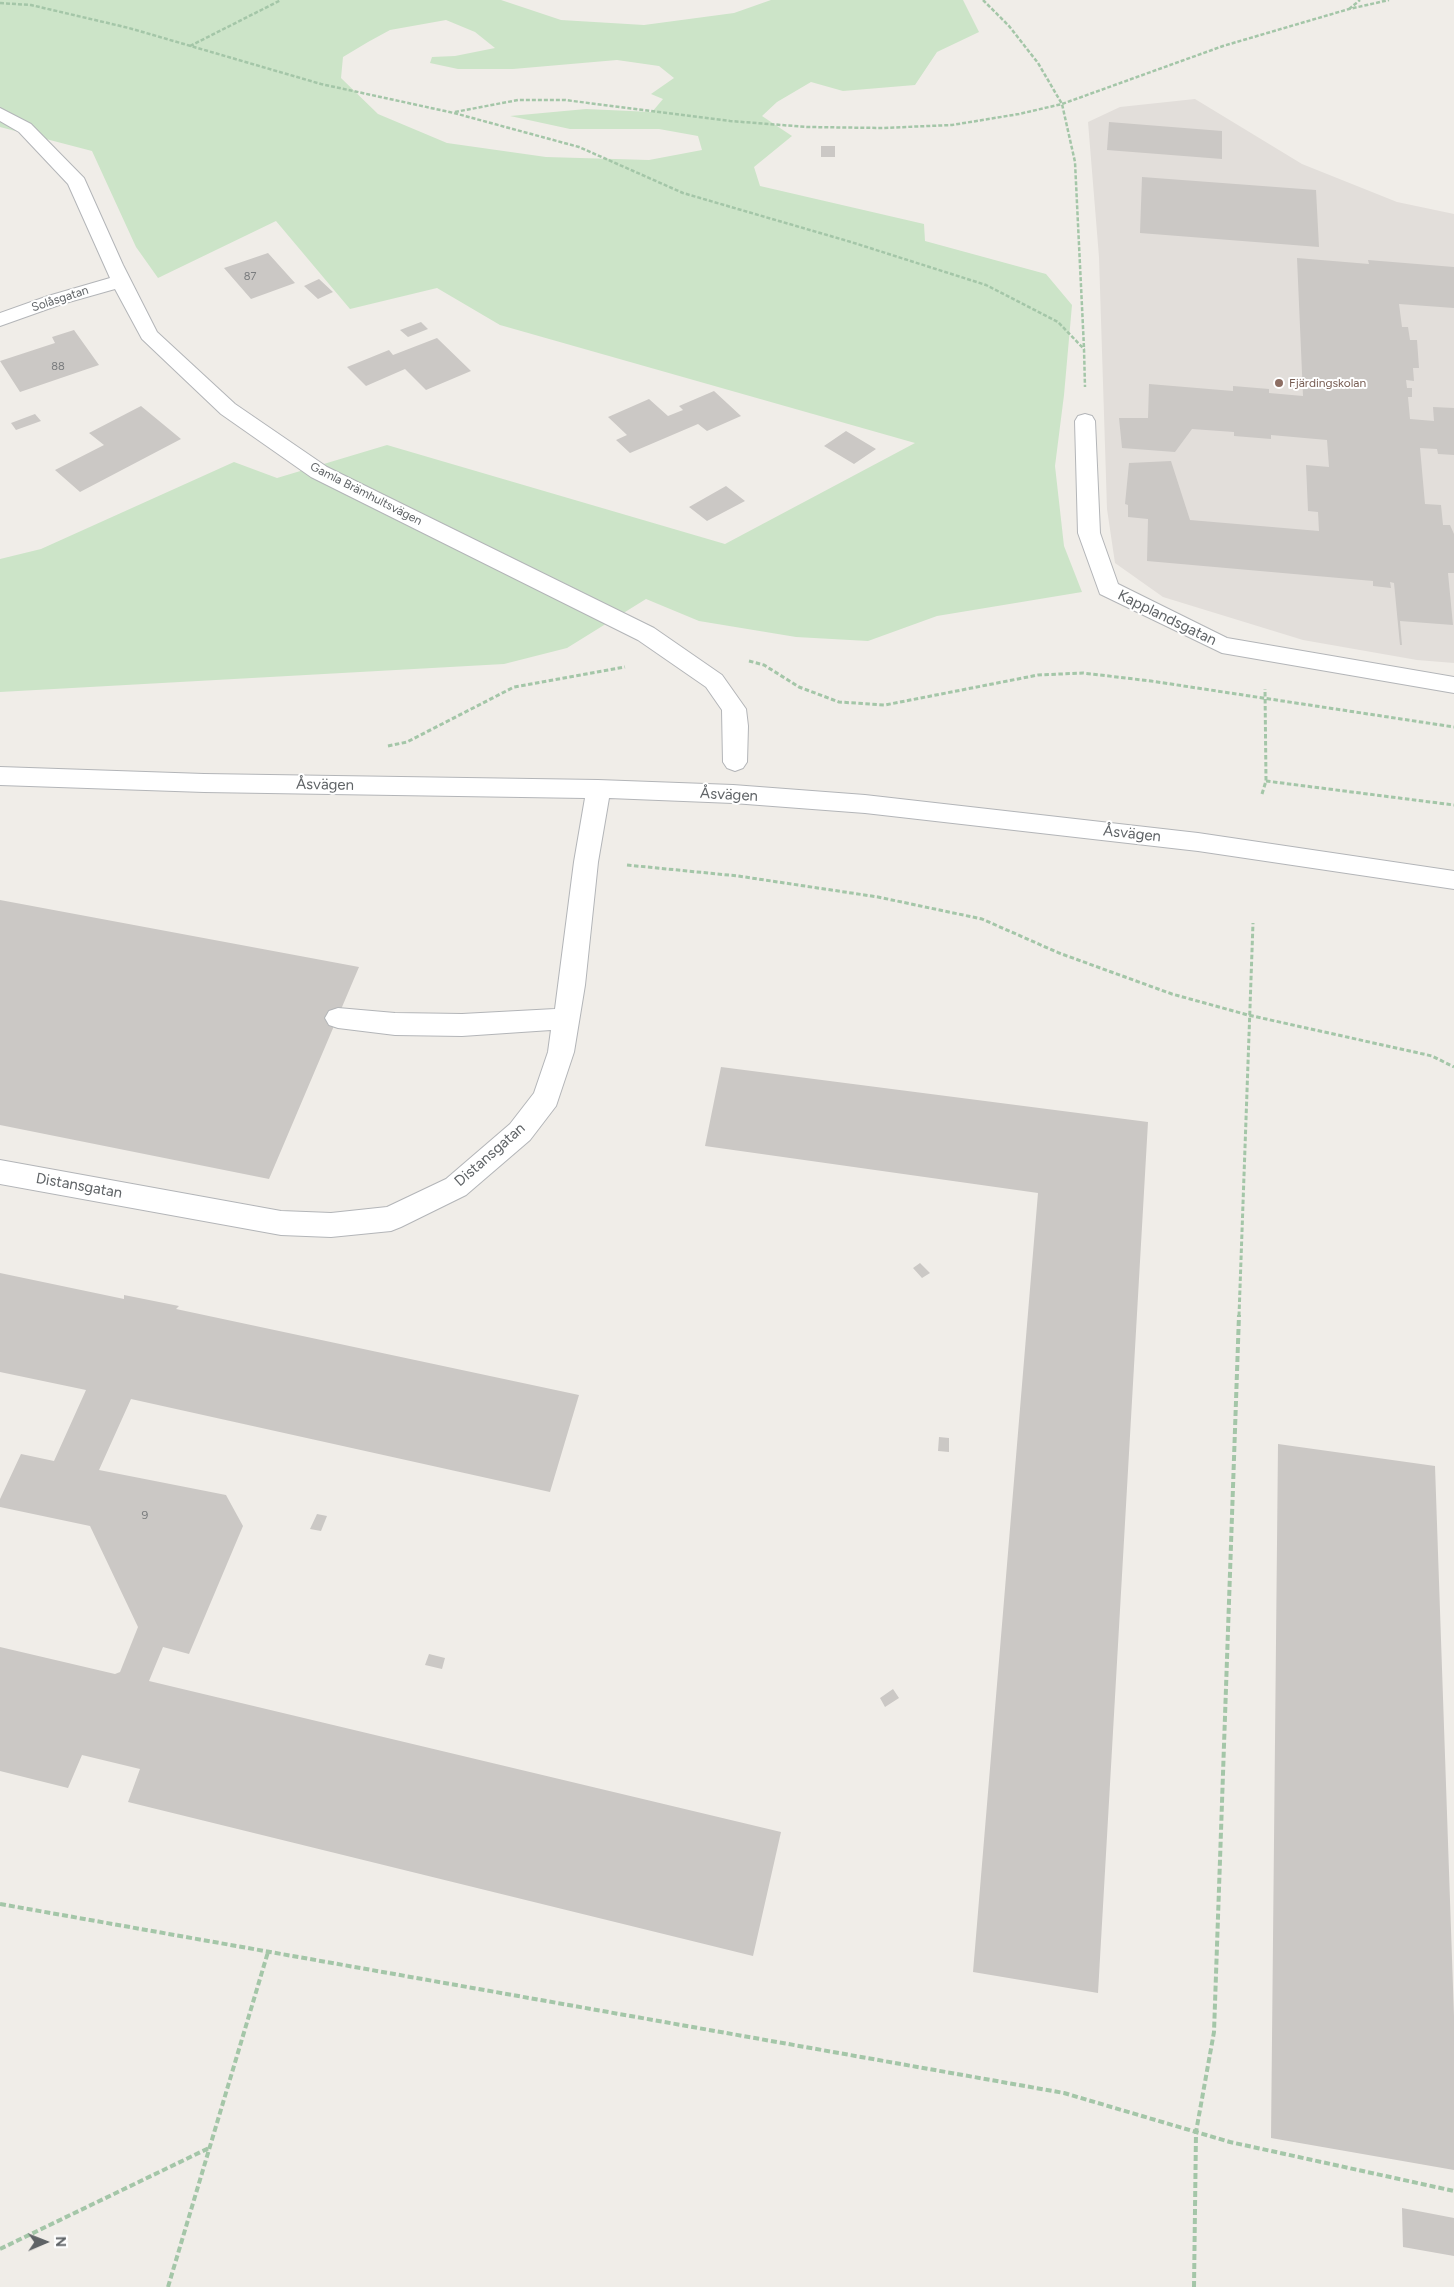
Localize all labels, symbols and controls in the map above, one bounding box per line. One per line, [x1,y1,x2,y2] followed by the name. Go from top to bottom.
[244,270,256,284] house number: 87
[30,283,90,315] street label: Solåsgatan
[51,360,65,374] house number: 88
[1289,376,1366,390] place label: Fjärdingskolan
[1273,377,1285,389] marker: Fjärdingskolan
[308,460,424,528] street label: Gamla Brämhultsvägen
[1115,586,1219,650] street label: Kapplandsgatan
[296,775,354,795] street label: Åsvägen
[700,784,758,806] street label: Åsvägen
[1102,822,1162,846] street label: Åsvägen
[451,1119,529,1191] street label: Distansgatan
[34,1170,124,1202] street label: Distansgatan
[142,1508,148,1522] house number: 9
[20,2217,70,2267] north arrow
[52,2236,69,2247] text: N

